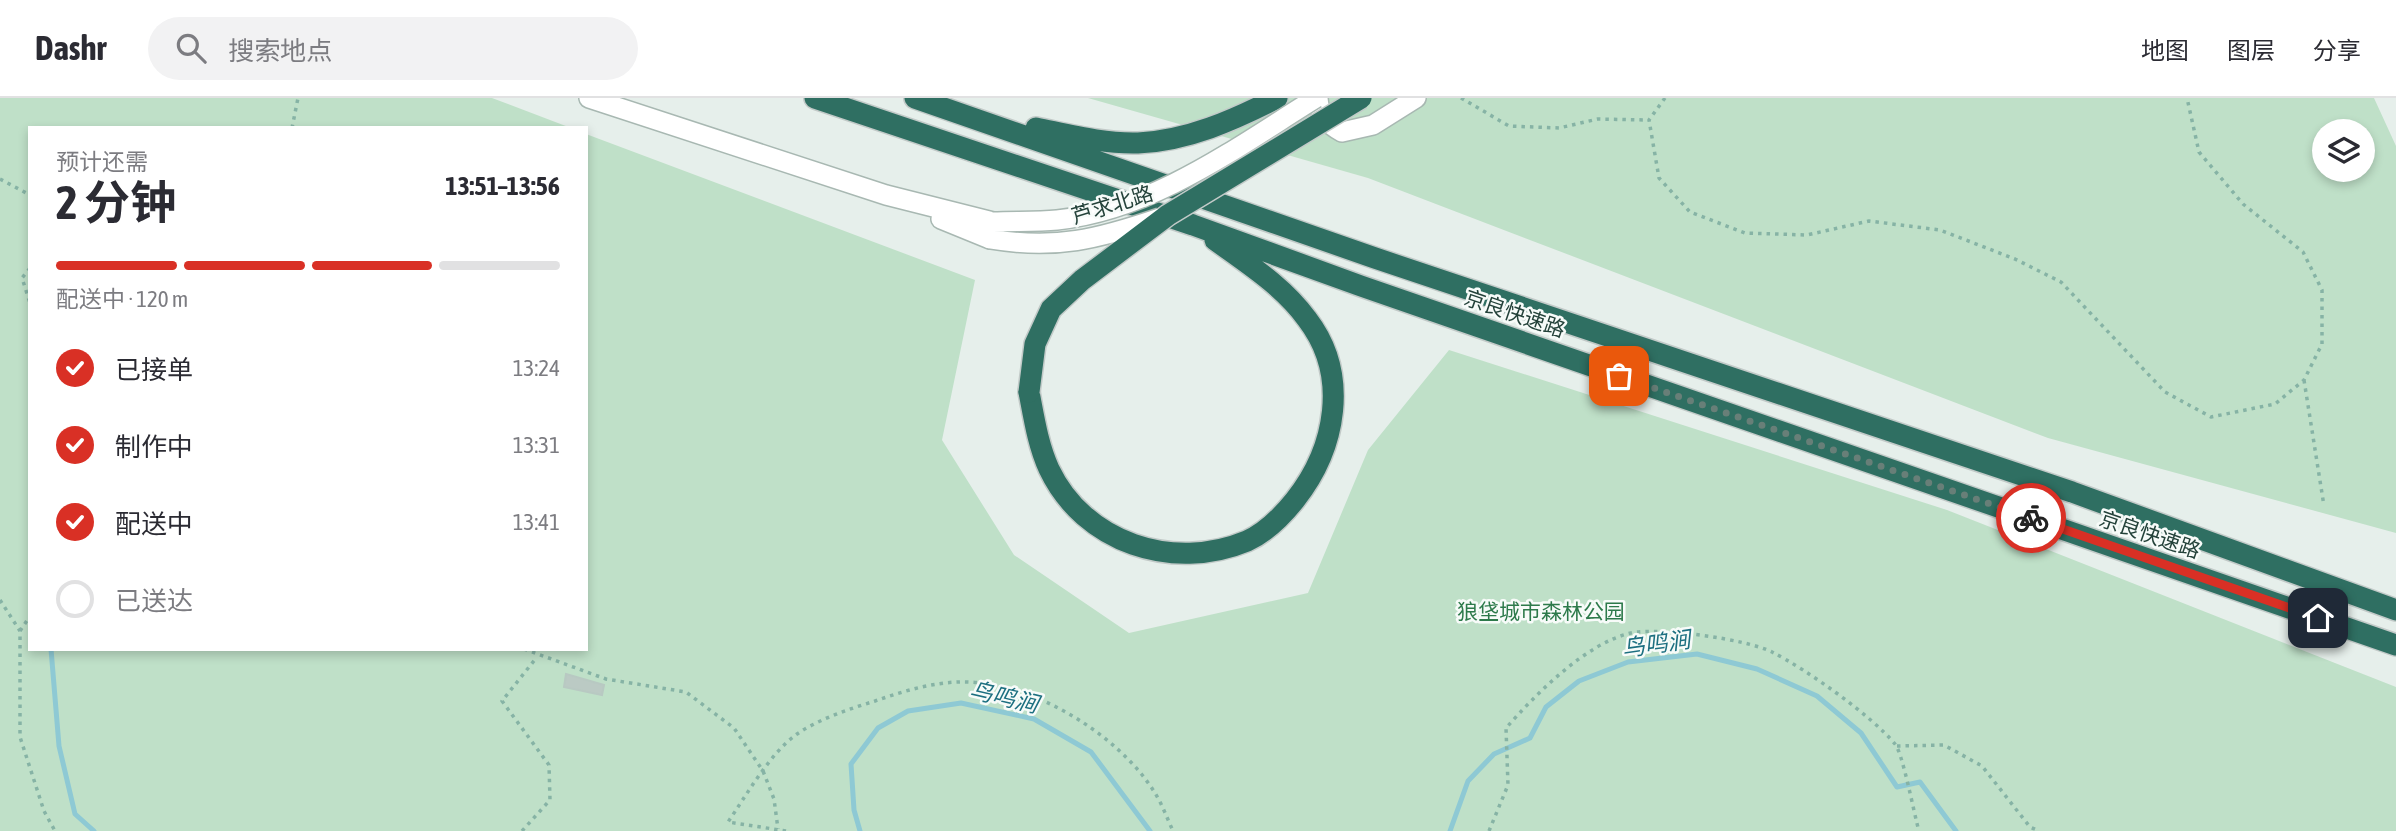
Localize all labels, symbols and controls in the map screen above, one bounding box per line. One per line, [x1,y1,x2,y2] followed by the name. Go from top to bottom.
[148,17,638,80] search box
[35,29,106,67] text: Dashr
[172,29,210,67] icon: search
[228,36,332,66] text: 搜索地点
[2141,37,2189,64] text: 地图
[2227,37,2275,64] text: 图层
[2313,37,2361,64] text: 分享
[2312,119,2375,182] map controls
[2312,119,2375,182] button: layers
[56,149,148,175] text: 预计还需
[445,171,560,201] text: 13:51–13:56
[56,176,176,229] text: 2 分钟
[1068,180,1156,228] street label: 芦求北路
[1461,285,1569,341] street label: 京良快速路
[56,286,188,312] text: 配送中 · 120 m
[1589,346,1649,406] pin
[56,349,94,387] icon: check
[115,355,193,385] text: 已接单
[513,355,560,381] text: 13:24
[1600,357,1638,395] icon: bag
[56,426,94,464] icon: check
[115,432,193,462] text: 制作中
[513,432,560,458] text: 13:31
[1996,483,2066,553] courier
[2012,499,2050,537] icon: bike
[56,503,94,541] icon: check
[2096,506,2204,562] street label: 京良快速路
[115,509,193,539] text: 配送中
[513,509,560,535] text: 13:41
[115,586,193,616] text: 已送达
[2288,588,2348,648] pin
[1457,599,1625,623] park label: 狼垡城市森林公园
[2299,599,2337,637] icon: home
[1620,626,1695,662] water label: 鸟鸣涧
[967,677,1043,718] water label: 鸟鸣涧

